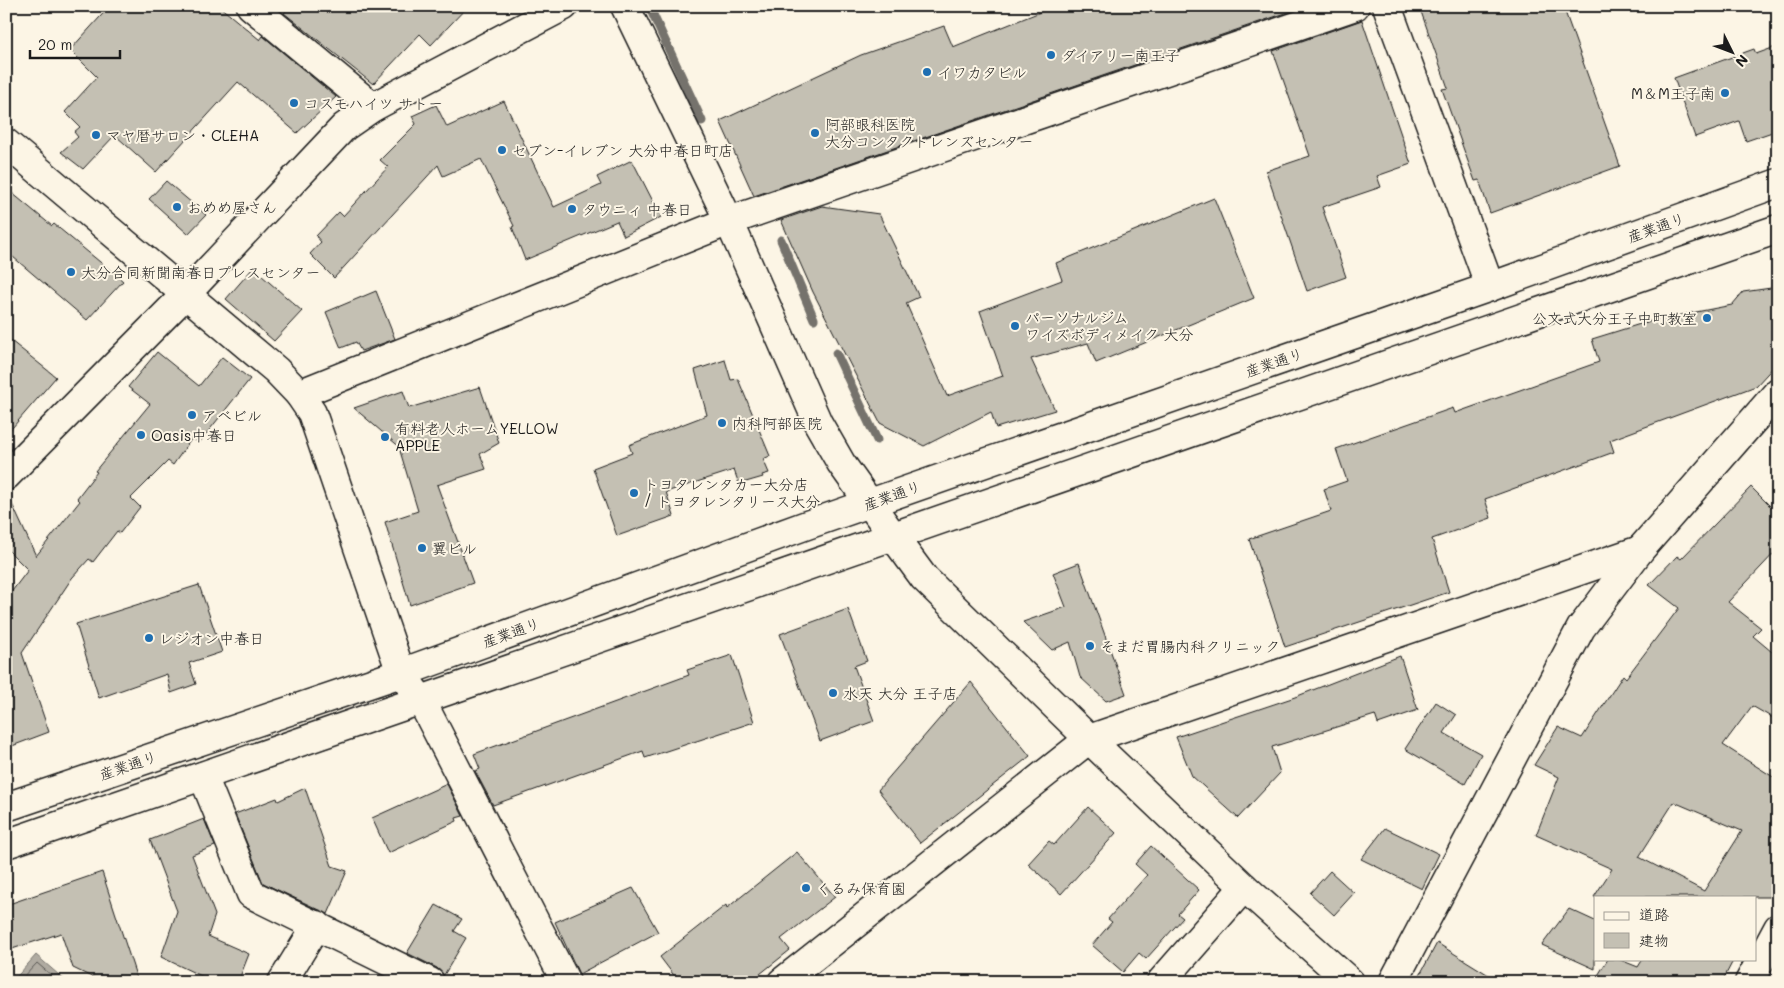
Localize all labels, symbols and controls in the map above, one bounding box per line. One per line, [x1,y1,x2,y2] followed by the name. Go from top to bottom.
[30,28,120,60] scale bar
[1706,28,1756,78] north arrow
[38,34,72,54] text: 20 m
[1061,45,1180,65] place label: ダイアリー南王子
[1045,49,1057,61] marker: ダイアリー南王子
[1731,51,1753,71] text: N
[937,62,1027,82] place label: イワカタビル
[921,66,933,78] marker: イワカタビル
[1631,83,1715,103] place label: M＆M王子南
[1719,87,1731,99] marker: M＆M王子南
[304,93,443,113] place label: コスモハイツ サトー
[288,97,300,109] marker: コスモハイツ サトー
[825,114,1034,151] place label: 阿部眼科医院 大分コンタクトレンズセンター
[106,125,259,145] place label: マヤ暦サロン・CLEHA
[809,127,821,139] marker: 阿部眼科医院 大分コンタクトレンズセンター
[90,129,102,141] marker: マヤ暦サロン・CLEHA
[512,140,733,160] place label: セブン-イレブン 大分中春日町店
[496,144,508,156] marker: セブン-イレブン 大分中春日町店
[187,197,277,217] place label: おめめ屋さん
[582,199,692,219] place label: タウニィ 中春日
[171,201,183,213] marker: おめめ屋さん
[566,203,578,215] marker: タウニィ 中春日
[1624,207,1688,247] street label: 産業通り
[81,262,320,282] place label: 大分合同新聞南春日プレスセンター
[65,266,77,278] marker: 大分合同新聞南春日プレスセンター
[1025,307,1194,344] place label: パーソナルジム ワイズボディメイク 大分
[1532,308,1697,328] place label: 公文式大分王子中町教室
[1701,312,1713,324] marker: 公文式大分王子中町教室
[1009,320,1021,332] marker: パーソナルジム ワイズボディメイク 大分
[1242,343,1306,381] street label: 産業通り
[202,405,262,425] place label: アベビル
[186,409,198,421] marker: アベビル
[732,413,822,433] place label: 内科阿部医院
[716,417,728,429] marker: 内科阿部医院
[395,418,559,455] place label: 有料老人ホームYELLOW APPLE
[151,425,236,445] place label: Oasis中春日
[135,429,147,441] marker: Oasis中春日
[379,431,391,443] marker: 有料老人ホームYELLOW APPLE
[644,474,820,511] place label: トヨタレンタカー大分店 / トヨタレンタリース大分
[860,475,924,515] street label: 産業通り
[628,487,640,499] marker: トヨタレンタカー大分店 / トヨタレンタリース大分
[432,538,477,558] place label: 翼ビル
[416,542,428,554] marker: 翼ビル
[479,612,543,652] street label: 産業通り
[159,628,264,648] place label: レジオン中春日
[143,632,155,644] marker: レジオン中春日
[1100,636,1280,656] place label: そまだ胃腸内科クリニック
[1084,640,1096,652] marker: そまだ胃腸内科クリニック
[843,683,958,703] place label: 水天 大分 王子店
[827,687,839,699] marker: 水天 大分 王子店
[96,746,160,784] street label: 産業通り
[816,878,906,898] place label: くるみ保育園
[800,882,812,894] marker: くるみ保育園
[1594,896,1756,960] legend
[1639,904,1669,924] text: 道路
[1639,930,1669,950] text: 建物

